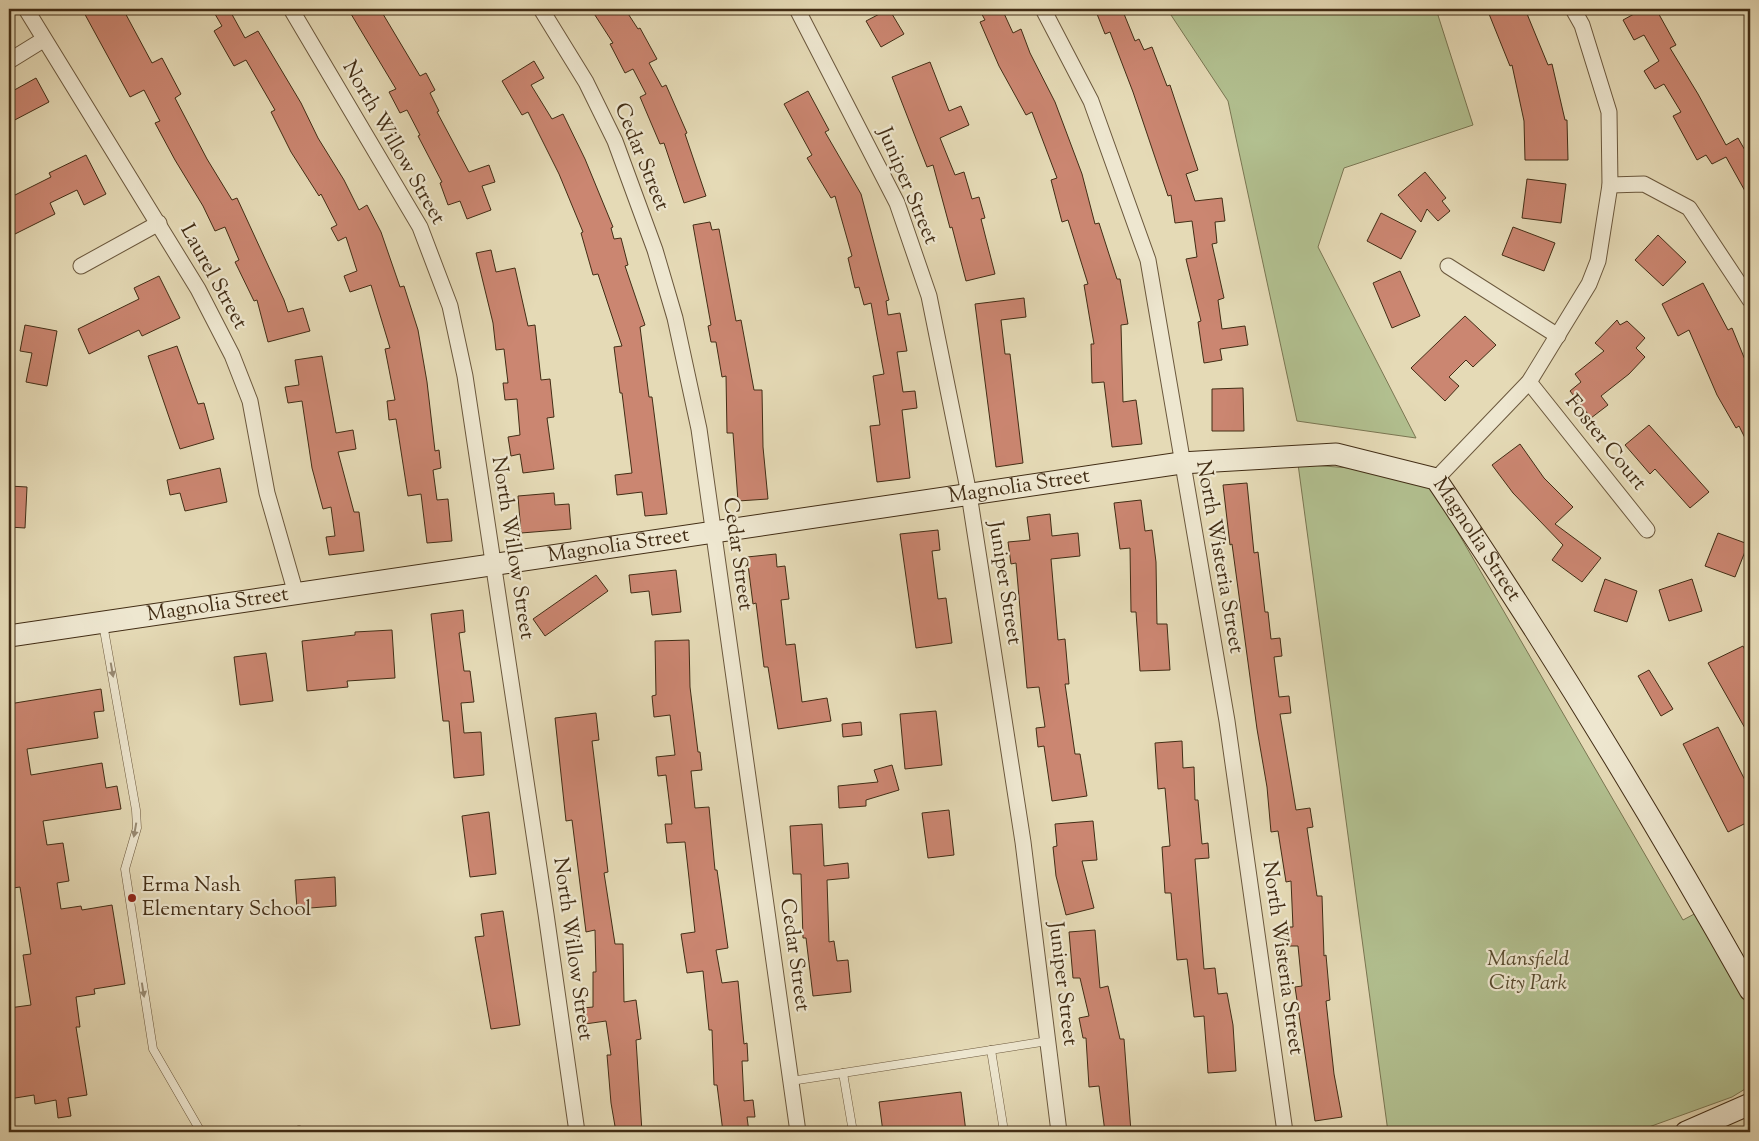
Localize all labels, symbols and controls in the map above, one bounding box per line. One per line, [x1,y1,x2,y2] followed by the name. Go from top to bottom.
[334,56,452,230] street label: North Willow Street
[606,99,676,215] street label: Cedar Street
[868,122,945,249] street label: Juniper Street
[172,219,254,335] street label: Laurel Street
[1557,389,1653,497] street label: Foster Court
[483,454,541,642] street label: North Willow Street
[1187,458,1251,656] street label: North Wisteria Street
[946,462,1092,512] street label: Magnolia Street
[1424,472,1528,608] street label: Magnolia Street
[714,495,760,613] street label: Cedar Street
[979,518,1029,647] street label: Juniper Street
[546,521,691,571] street label: Magnolia Street
[145,580,291,630] street label: Magnolia Street
[108,663,116,679] one-way arrow
[131,823,139,839] one-way arrow
[544,855,600,1043] street label: North Willow Street
[1254,859,1310,1057] street label: North Wisteria Street
[142,871,312,925] place label: Erma Nash Elementary School
[126,892,138,904] marker: Erma Nash Elementary School
[771,896,817,1014] street label: Cedar Street
[1039,919,1084,1048] street label: Juniper Street
[1487,945,1570,999] park label: Mansfield City Park
[140,982,148,998] one-way arrow

